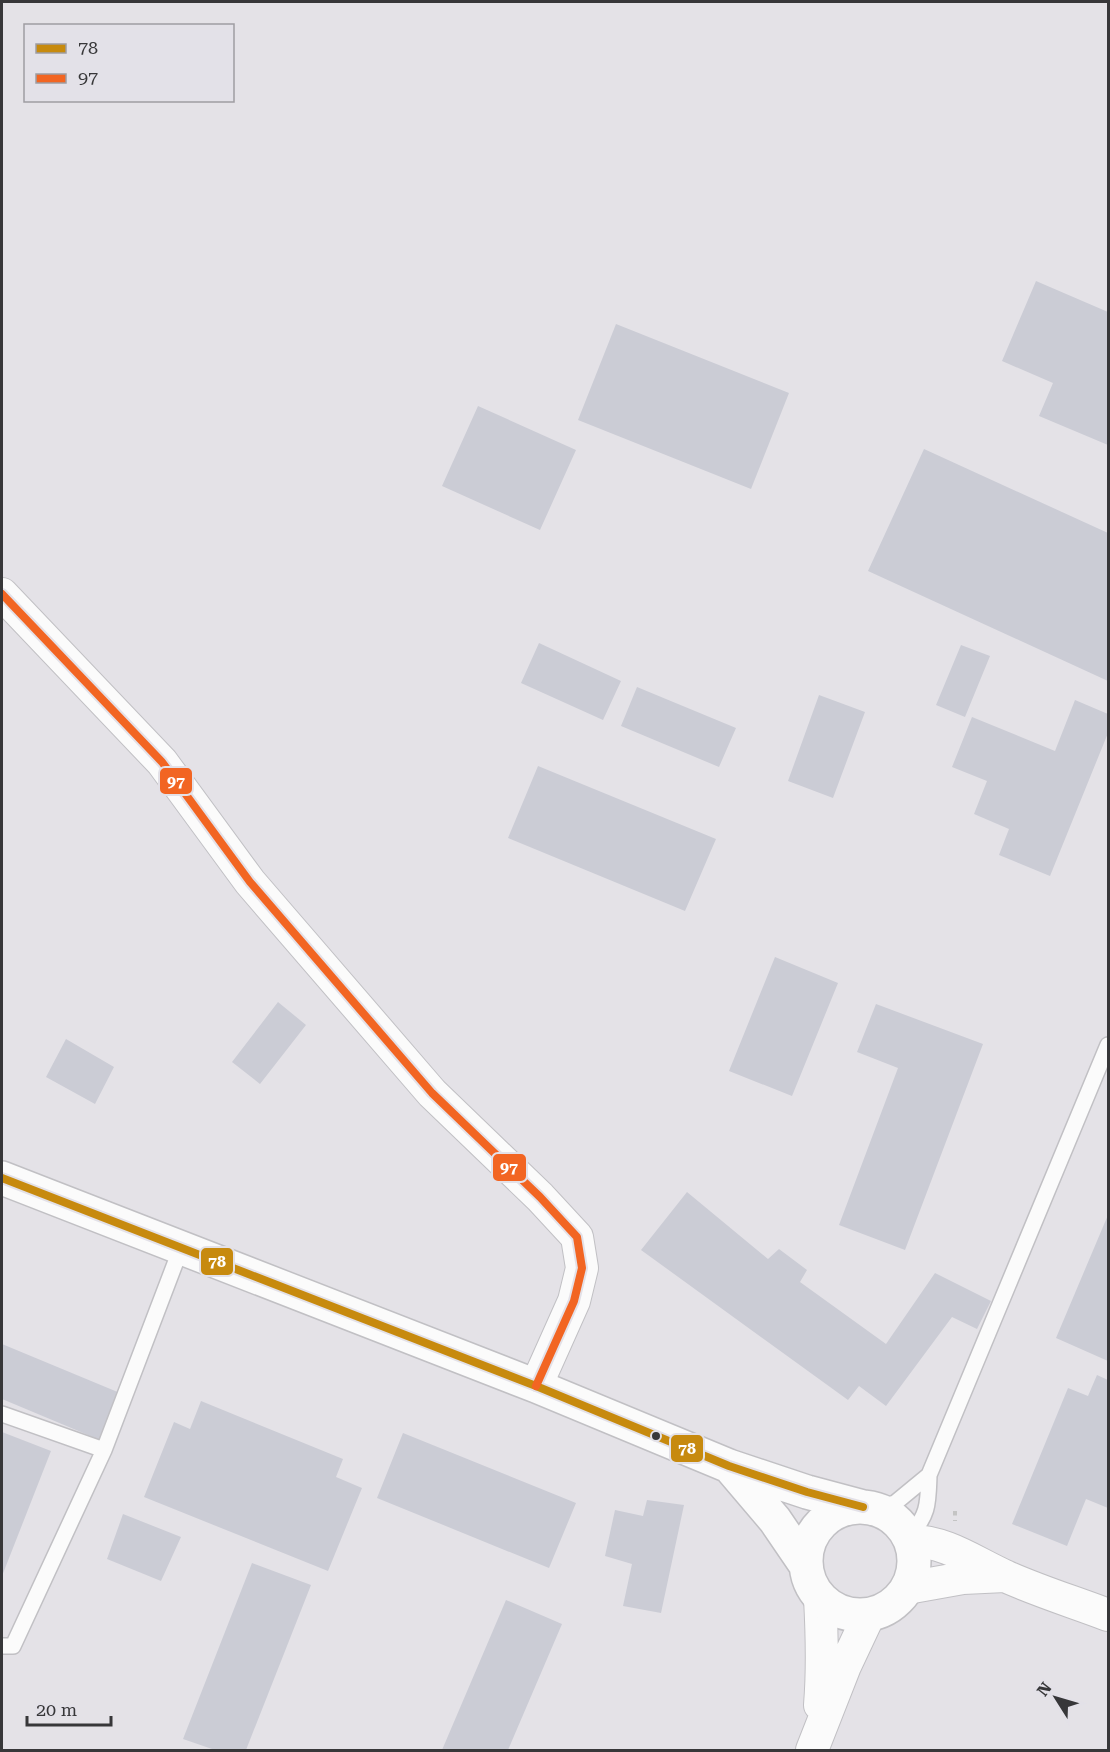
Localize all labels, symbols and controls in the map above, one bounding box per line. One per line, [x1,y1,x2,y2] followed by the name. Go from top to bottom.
[24,24,234,102] legend
[78,37,98,58] text: 78
[78,67,98,88] text: 97
[159,767,193,795] line badge: 97
[167,772,185,791] text: 97
[492,1153,527,1182] line badge: 97
[500,1158,518,1177] text: 97
[200,1247,234,1276] line badge: 78
[208,1252,226,1271] text: 78
[650,1430,662,1442] unlabelled marker
[670,1434,704,1463] line badge: 78
[678,1439,696,1458] text: 78
[1026,1668,1086,1728] north arrow
[1033,1679,1056,1700] text: N
[27,1689,111,1727] scale bar
[36,1699,77,1720] text: 20 m

